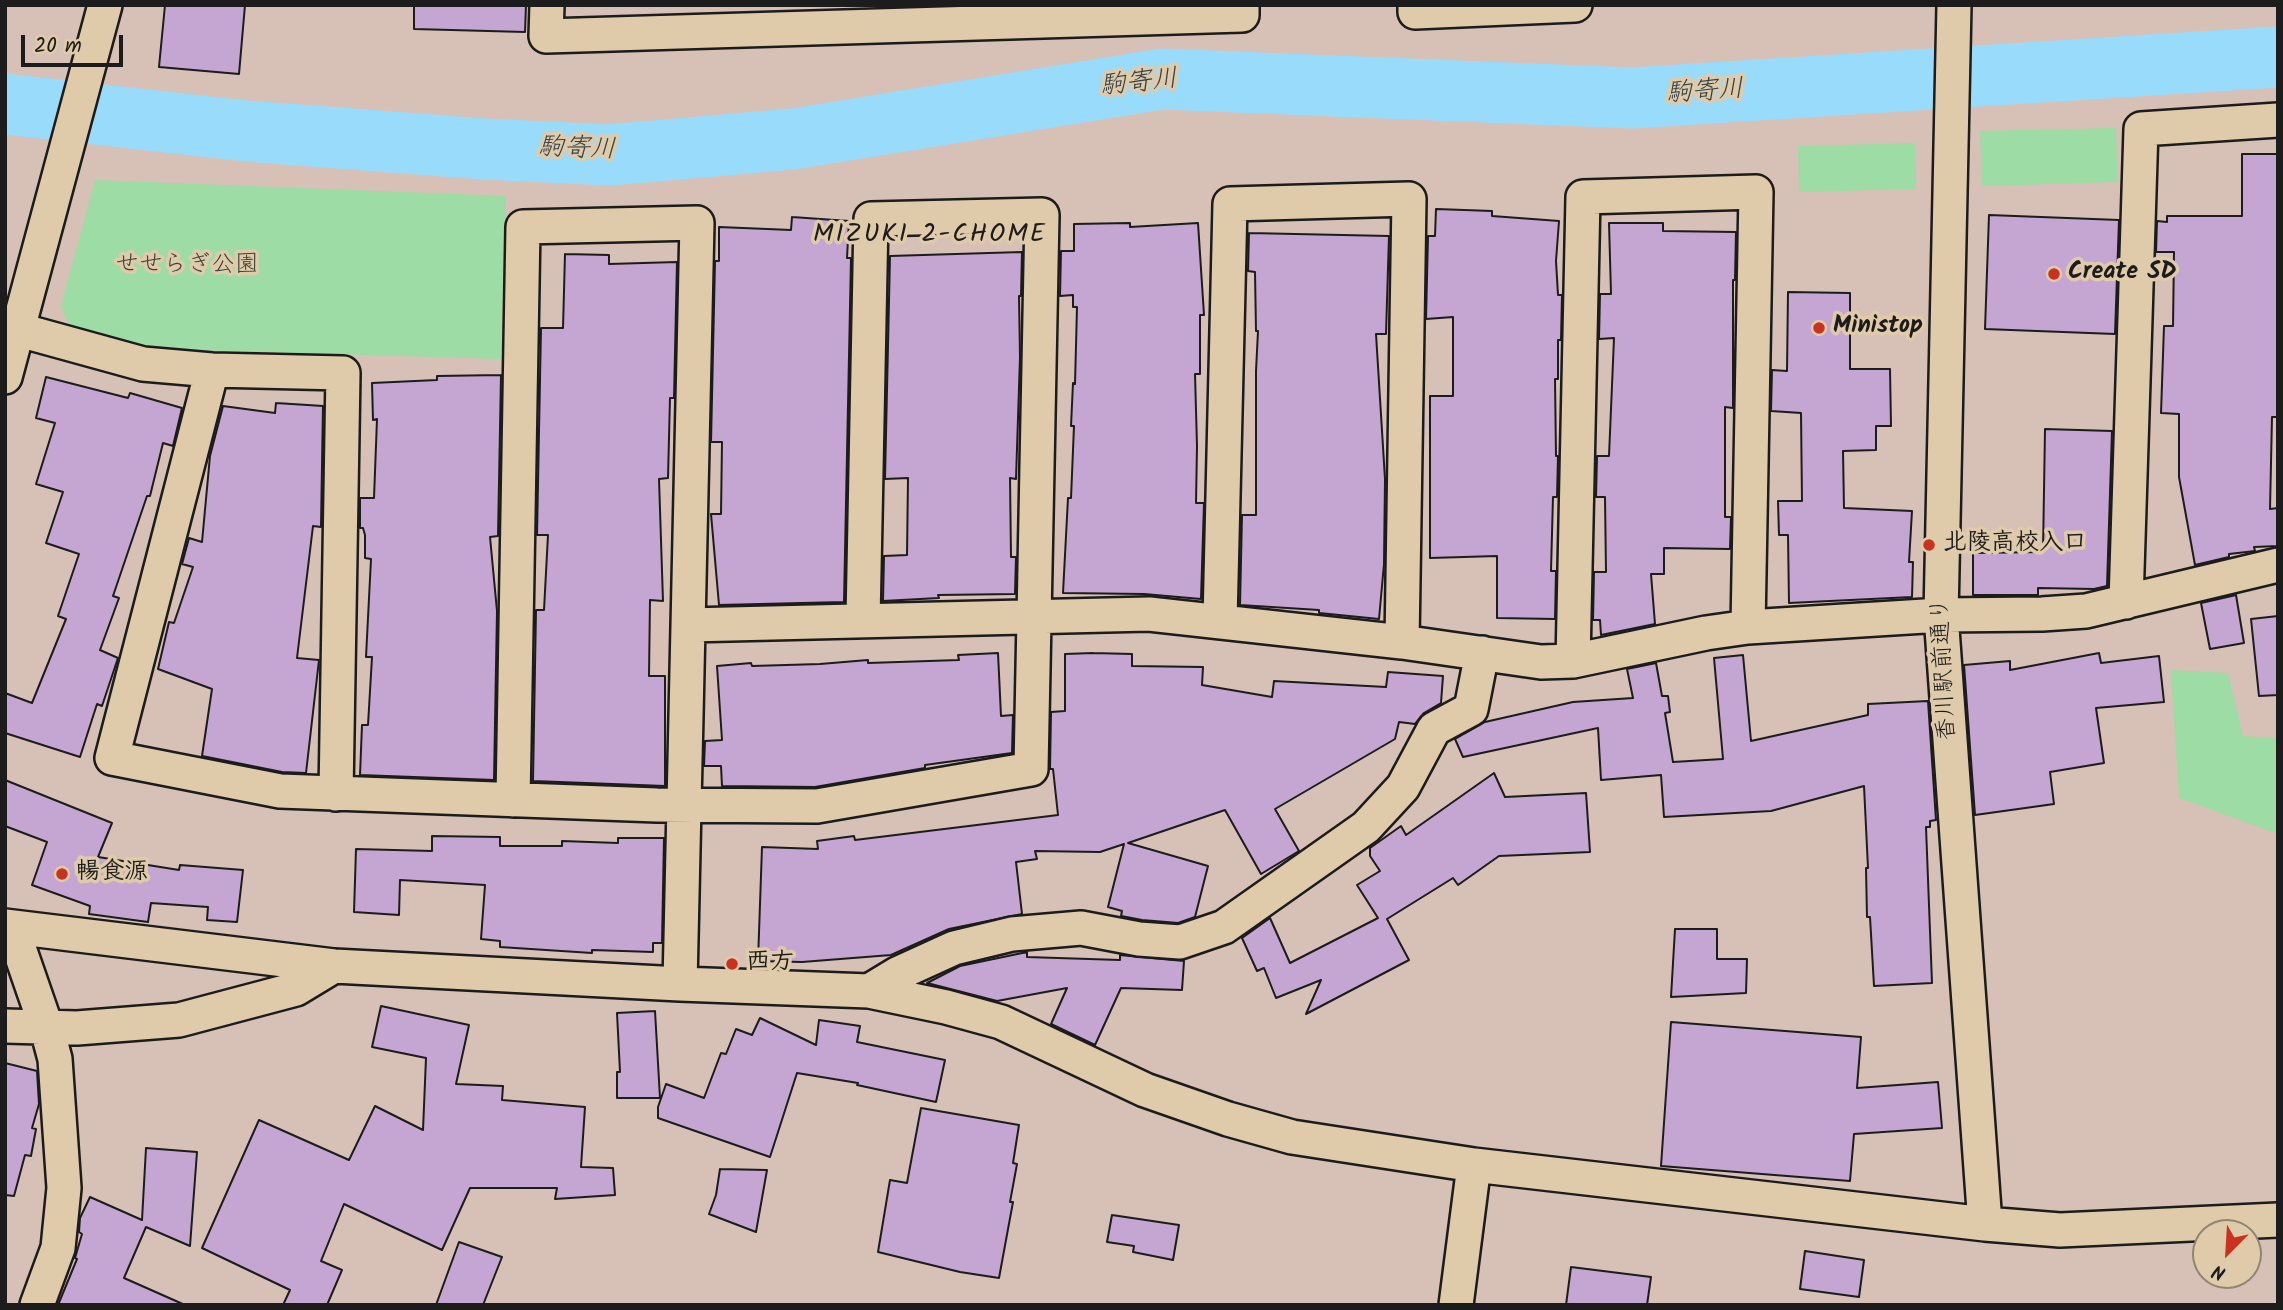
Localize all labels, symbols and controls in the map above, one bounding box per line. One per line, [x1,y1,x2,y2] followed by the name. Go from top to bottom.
[24,21,126,65] scale bar
[34,30,82,63] text: 20 m
[1099,65,1179,105] water label: 駒寄川
[1665,76,1745,112] water label: 駒寄川
[537,134,617,168] water label: 駒寄川
[815,221,1045,253] district label: MIZUKI 2-CHOME
[115,253,259,281] park label: せせらぎ公園
[2068,260,2176,288] place label: Create SD
[2046,266,2062,282] marker: Create SD
[1833,314,1923,342] place label: Ministop
[1811,320,1827,336] marker: Ministop
[1943,531,2087,559] place label: 北陵高校入口
[1921,537,1937,553] marker: 北陵高校入口
[1928,596,1964,742] street label: 香川駅前通り
[76,860,148,888] place label: 暢食源
[54,866,70,882] marker: 暢食源
[746,950,794,978] place label: 西方
[724,956,740,972] marker: 西方
[2192,1219,2262,1289] north arrow
[2208,1255,2231,1288] text: N

